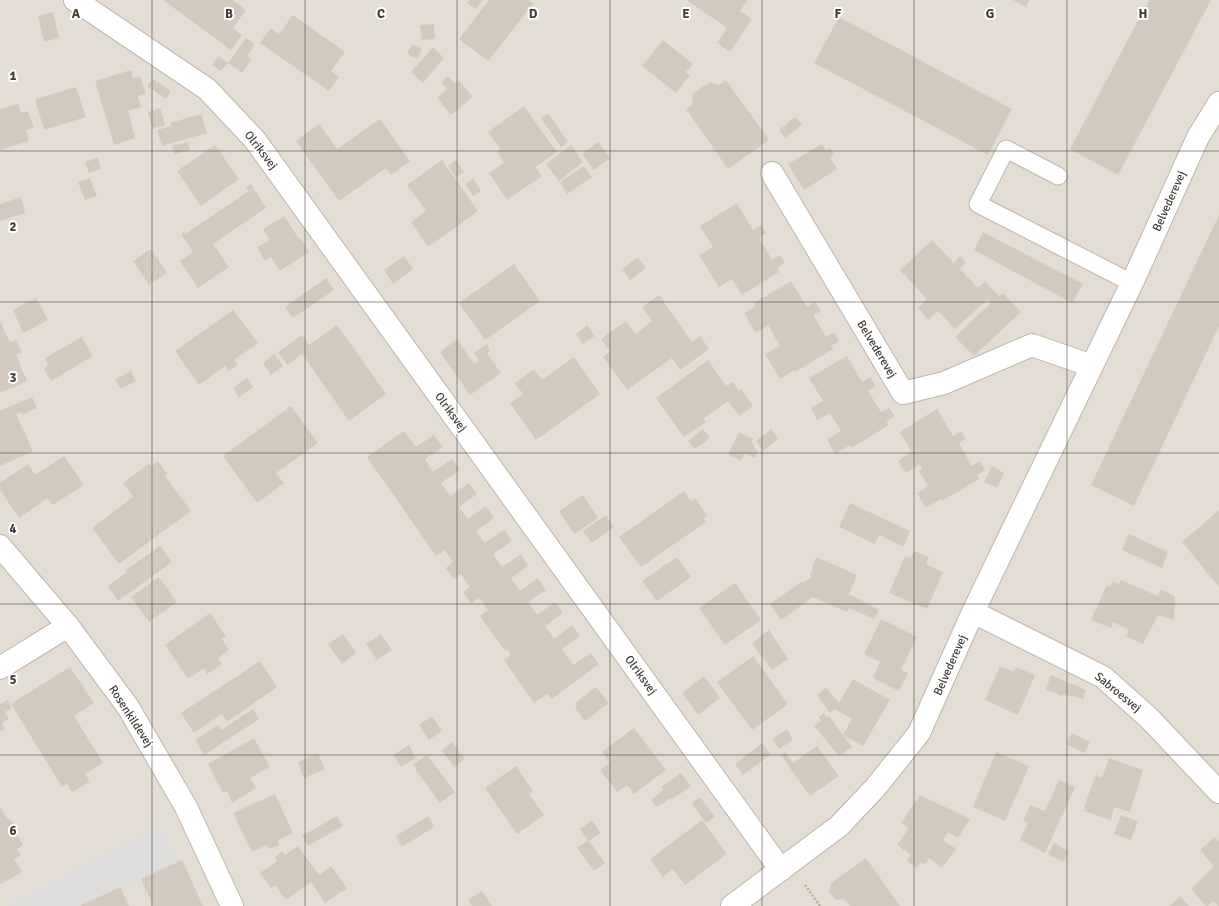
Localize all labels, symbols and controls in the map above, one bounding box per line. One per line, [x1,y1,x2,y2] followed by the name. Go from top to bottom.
[72,6,81,22] text: A
[225,6,233,22] text: B
[377,6,385,22] text: C
[529,6,538,22] text: D
[682,6,690,22] text: E
[835,6,842,22] text: F
[986,6,994,22] text: G
[1139,6,1147,22] text: H
[9,68,17,84] text: 1
[241,128,280,173] street label: Olriksvej
[1149,168,1190,234] street label: Belvederevej
[9,219,17,235] text: 2
[853,318,900,381] street label: Belvederevej
[9,370,17,386] text: 3
[431,390,470,435] street label: Olriksvej
[9,521,17,537] text: 4
[930,632,971,698] street label: Belvederevej
[621,653,660,698] street label: Olriksvej
[1091,669,1144,716] street label: Sabroesvej
[9,672,17,688] text: 5
[105,683,156,750] street label: Rosenkildevej
[9,823,17,839] text: 6

